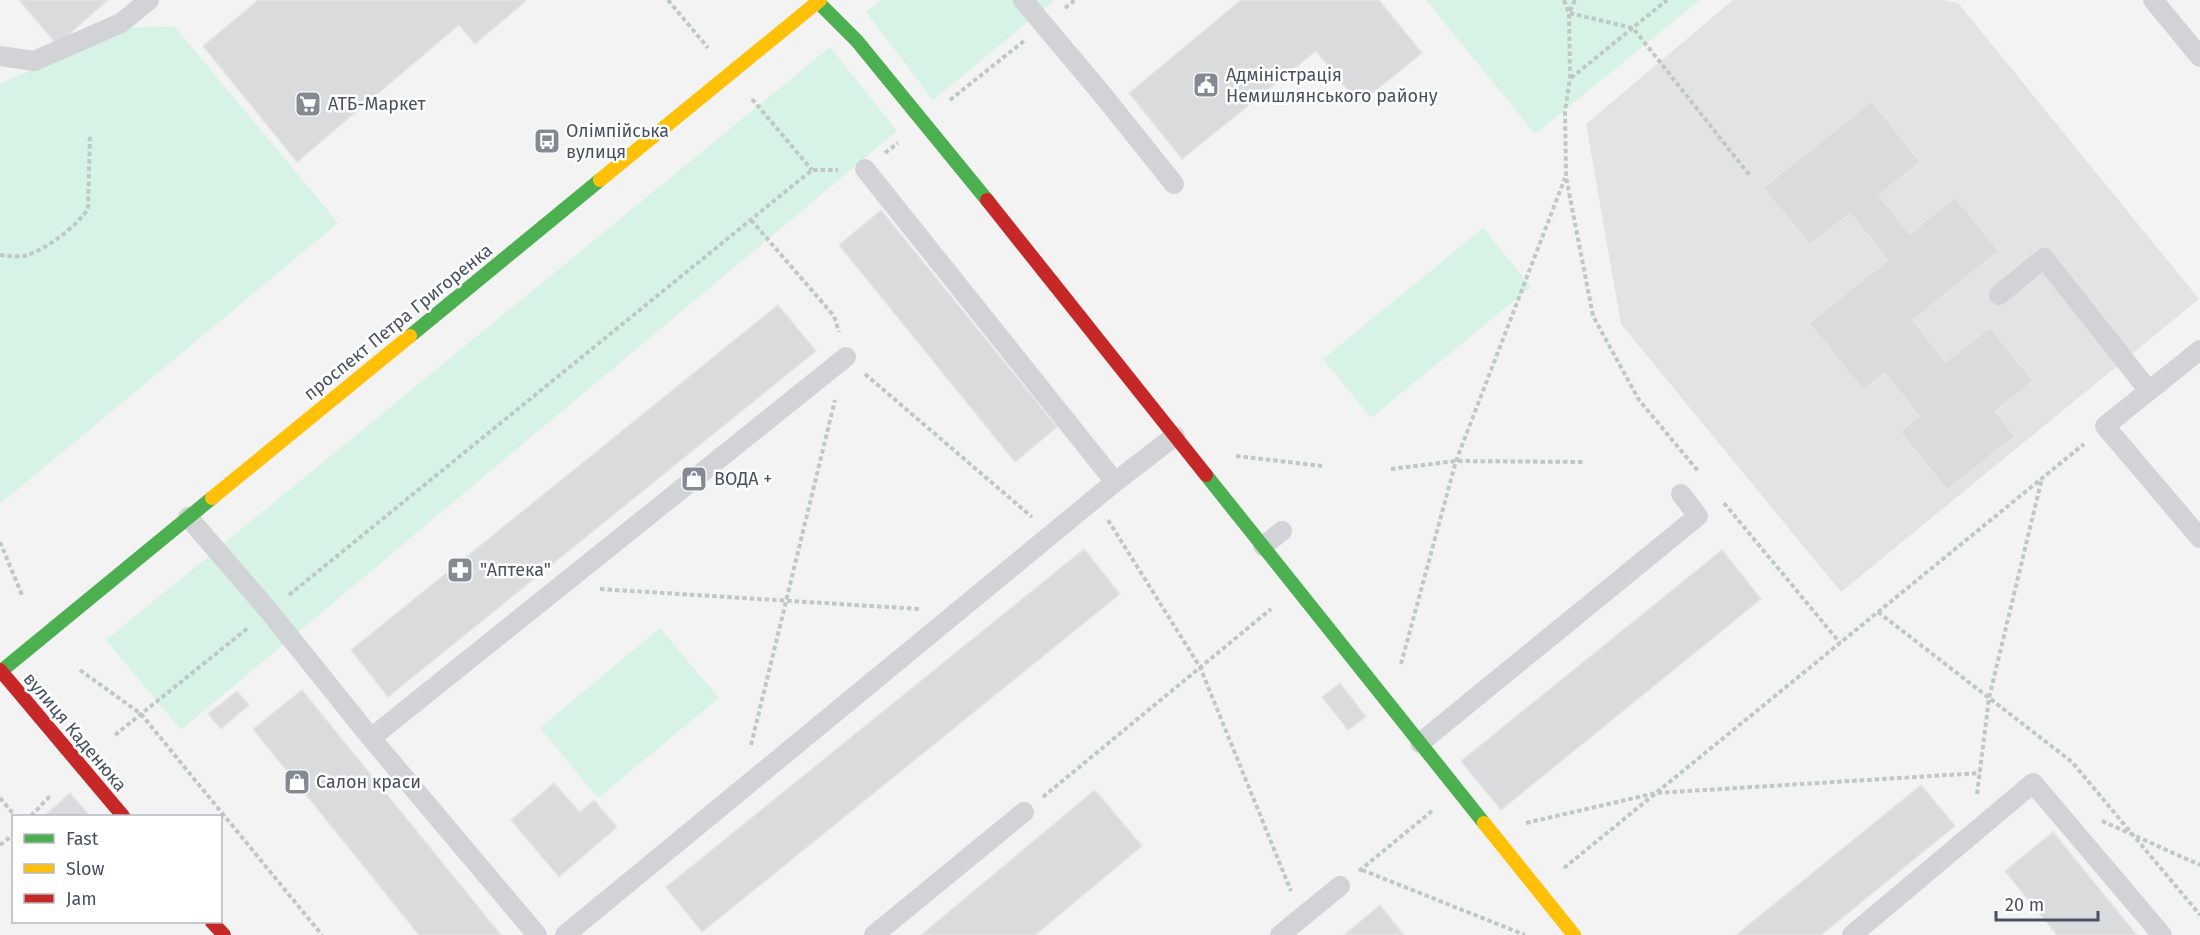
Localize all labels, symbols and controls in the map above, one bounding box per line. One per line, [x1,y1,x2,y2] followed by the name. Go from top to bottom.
[1226,64,1438,107] place label: Адміністрація Немишлянського району
[1191,70,1221,100] public building icon: Адміністрація Немишлянського району
[293,89,323,119] supermarket icon: АТБ-Маркет
[328,93,426,115] place label: АТБ-Маркет
[566,120,669,163] place label: Олімпійська вулиця
[532,126,562,156] bus stop icon: Олімпійська вулиця
[299,239,497,405] street label: проспект Петра Григоренка
[679,464,709,494] shop icon: ВОДА +
[714,468,772,490] place label: ВОДА +
[445,555,475,585] pharmacy icon: "Аптека"
[480,559,551,581] place label: "Аптека"
[19,668,131,796] street label: вулиця Каденюка
[282,767,312,797] shop icon: Салон краси
[316,771,421,793] place label: Салон краси
[12,815,222,923] legend
[66,828,99,850] text: Fast
[66,858,105,880] text: Slow
[1996,884,2098,922] scale bar
[66,888,97,910] text: Jam
[2005,894,2044,916] text: 20 m

